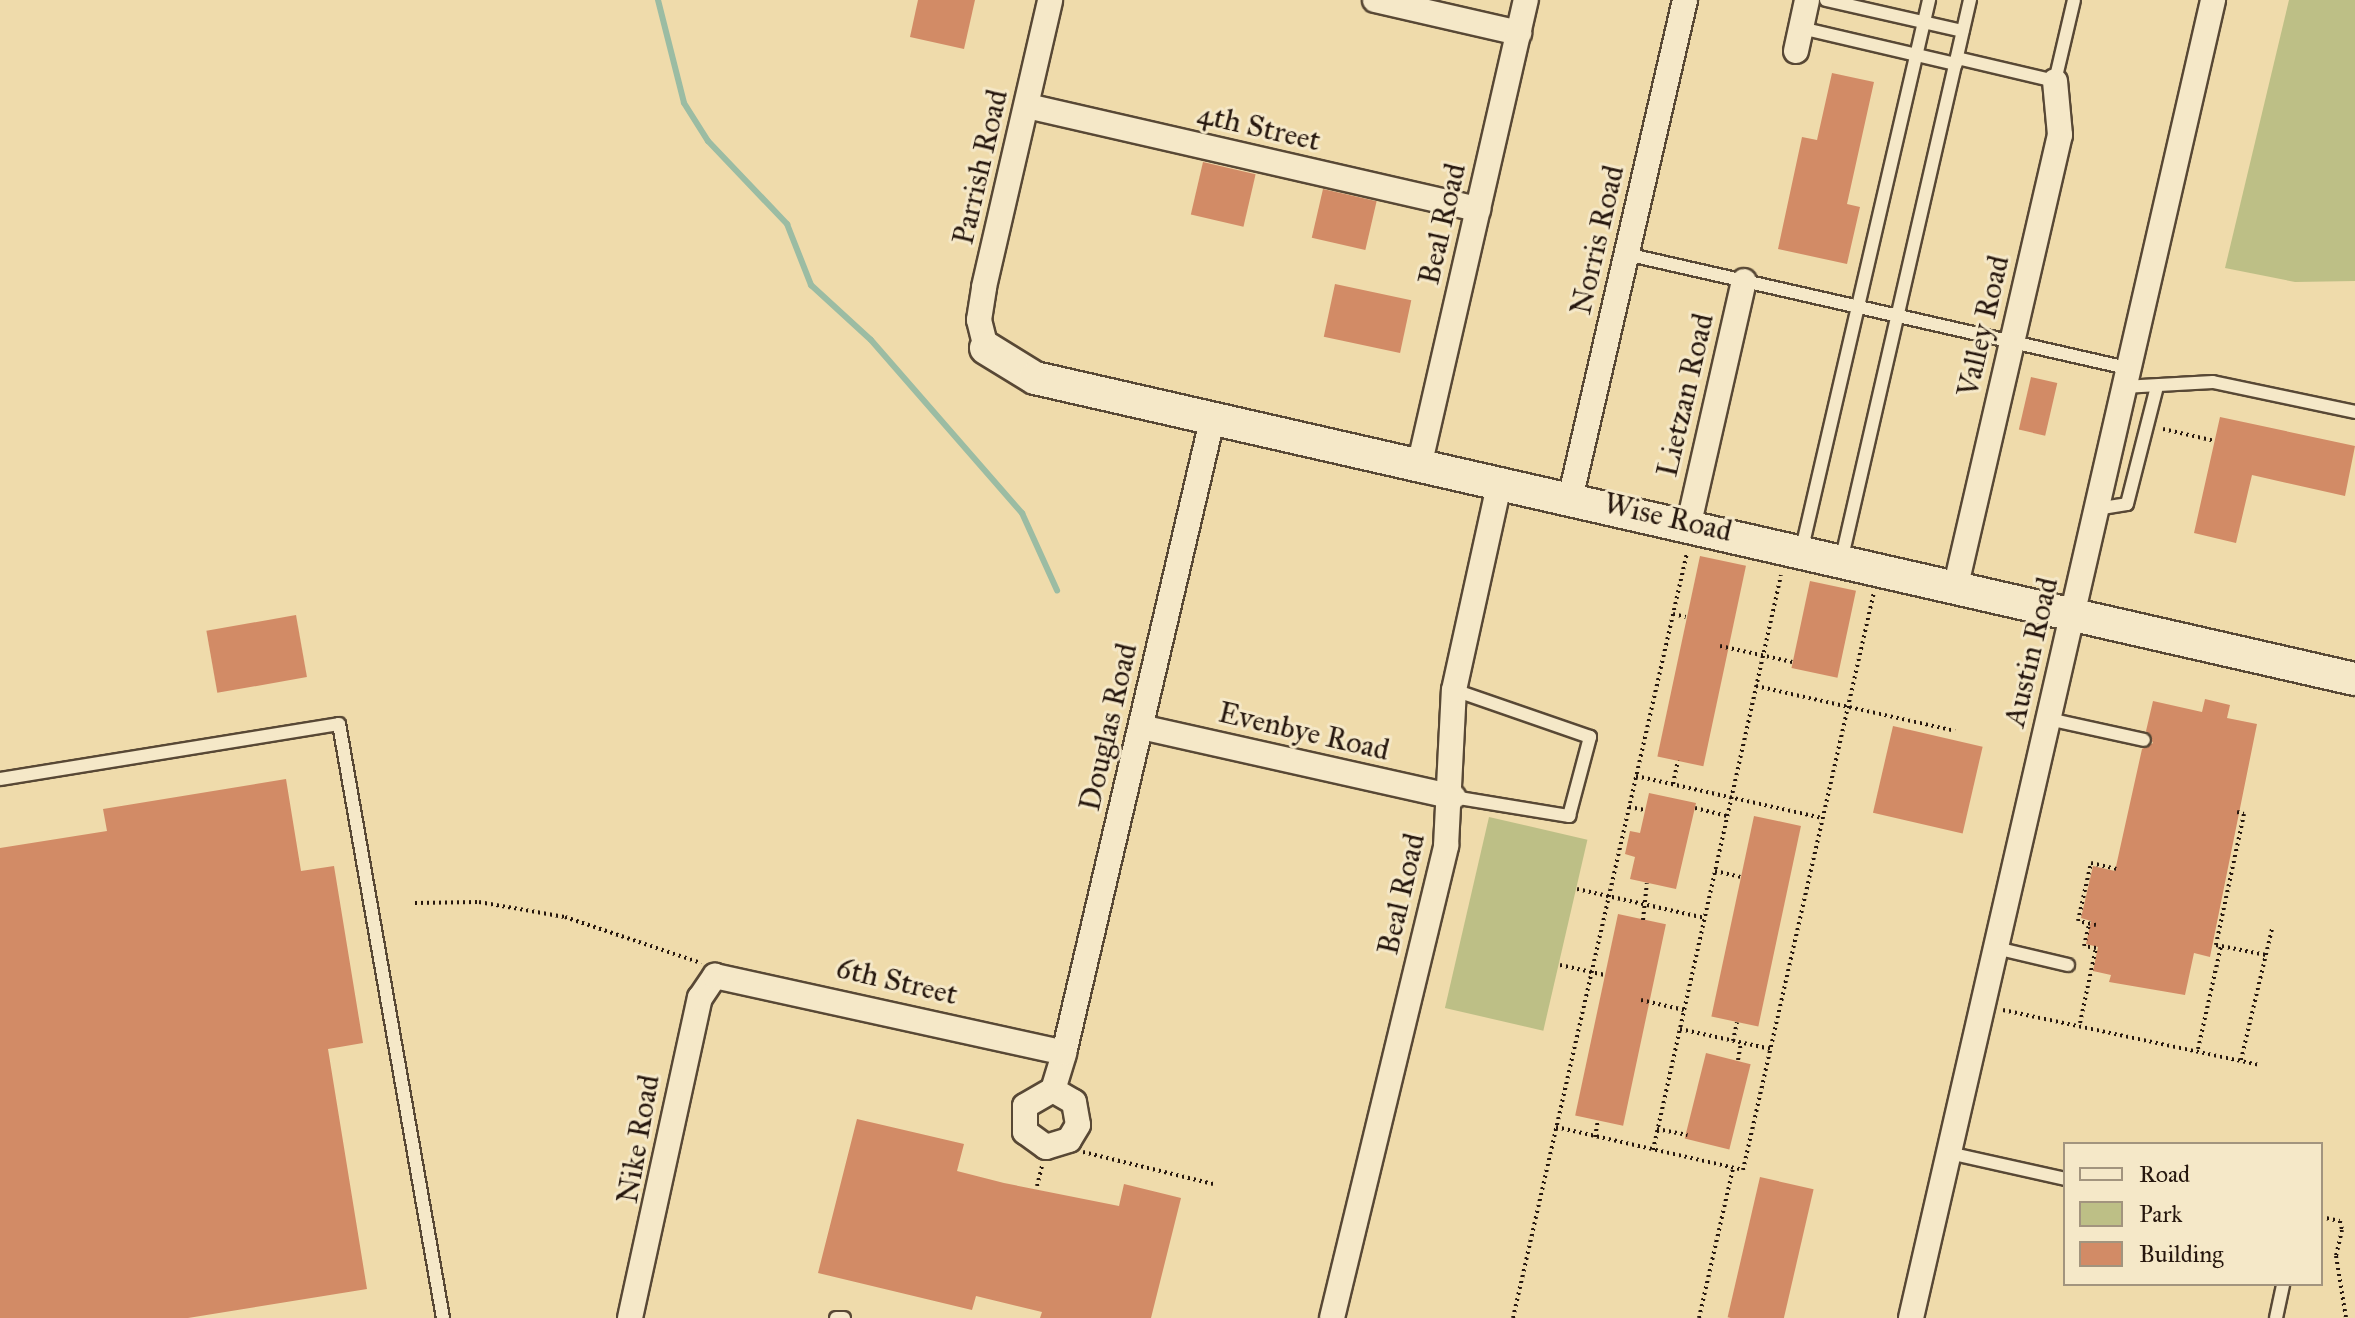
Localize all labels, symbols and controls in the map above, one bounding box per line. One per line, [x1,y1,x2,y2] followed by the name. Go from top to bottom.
[945,86,1015,248] street label: Parrish Road
[1194,95,1324,159] street label: 4th Street
[1411,160,1473,288] street label: Beal Road
[1562,162,1632,318] street label: Norris Road
[1949,252,2017,400] street label: Valley Road
[1649,310,1721,480] street label: Lietzan Road
[1600,485,1736,549] street label: Wise Road
[1996,574,2066,730] street label: Austin Road
[1071,640,1145,814] street label: Douglas Road
[1215,694,1393,768] street label: Evenbye Road
[1370,830,1432,958] street label: Beal Road
[833,950,961,1012] street label: 6th Street
[609,1072,667,1206] street label: Nike Road
[2063,1142,2323,1286] legend
[2139,1159,2190,1189] text: Road
[2139,1199,2182,1229] text: Park
[2139,1239,2224,1269] text: Building

